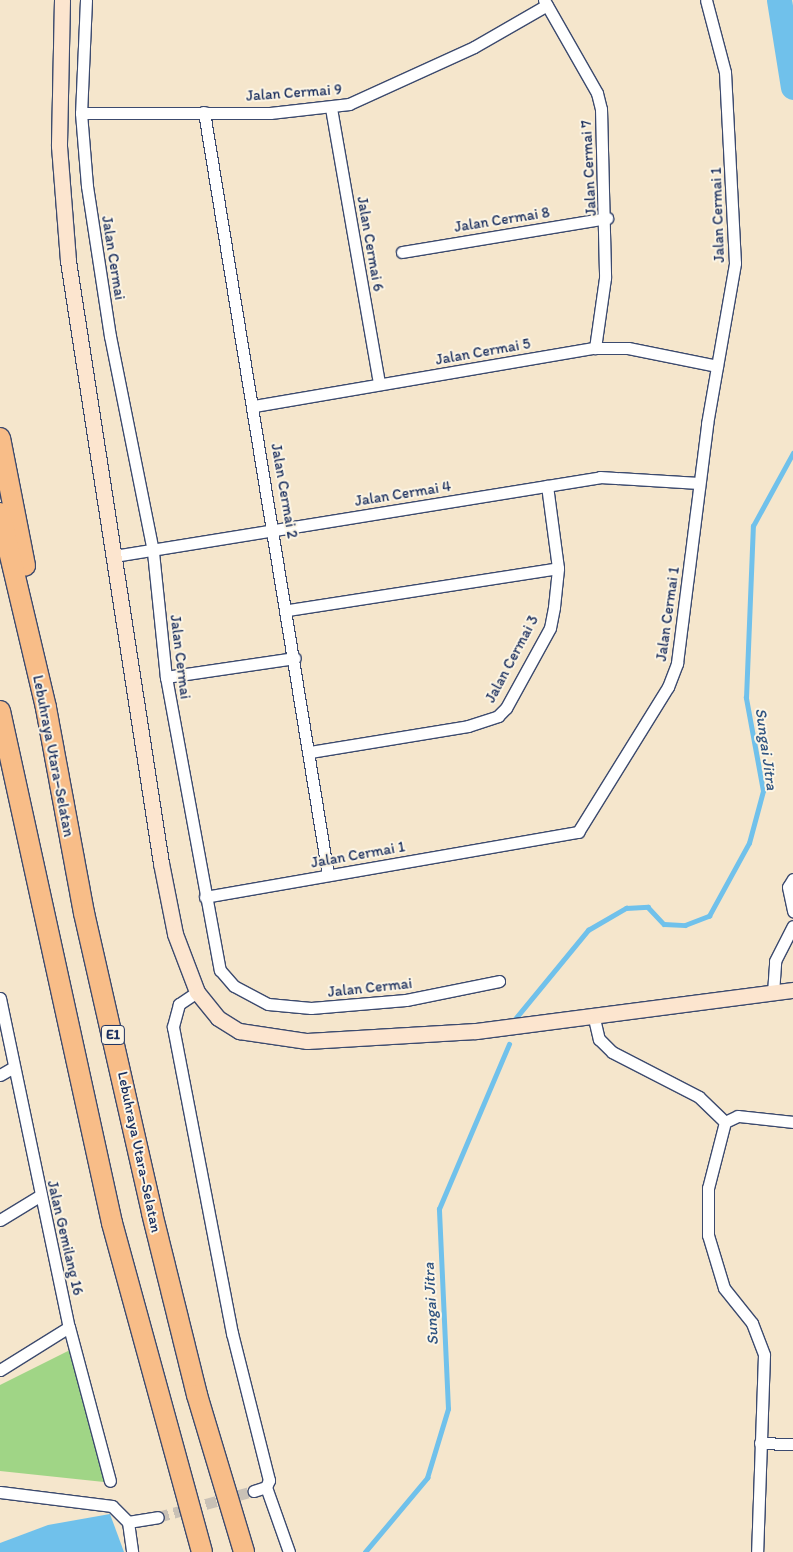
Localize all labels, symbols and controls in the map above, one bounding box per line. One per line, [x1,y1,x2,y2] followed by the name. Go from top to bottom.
[246,81,342,105] street label: Jalan Cermai 9
[578,120,600,216] street label: Jalan Cermai 7
[707,168,729,262] street label: Jalan Cermai 1
[353,196,387,292] street label: Jalan Cermai 6
[453,204,551,236] street label: Jalan Cermai 8
[98,215,128,301] street label: Jalan Cermai
[435,335,531,369] street label: Jalan Cermai 5
[267,443,301,539] street label: Jalan Cermai 2
[354,478,452,510] street label: Jalan Cermai 4
[653,566,683,662] street label: Jalan Cermai 1
[482,613,542,705] street label: Jalan Cermai 3
[166,614,194,700] street label: Jalan Cermai
[29,674,77,838] street label: Lebuhraya Utara–Selatan
[751,707,781,791] water label: Sungai Jitra
[310,838,406,872] street label: Jalan Cermai 1
[327,975,413,1001] street label: Jalan Cermai
[100,1024,126,1046] road number: E1
[113,1070,165,1234] street label: Lebuhraya Utara–Selatan
[43,1178,87,1298] street label: Jalan Gemilang 16
[419,1262,443,1346] water label: Sungai Jitra

